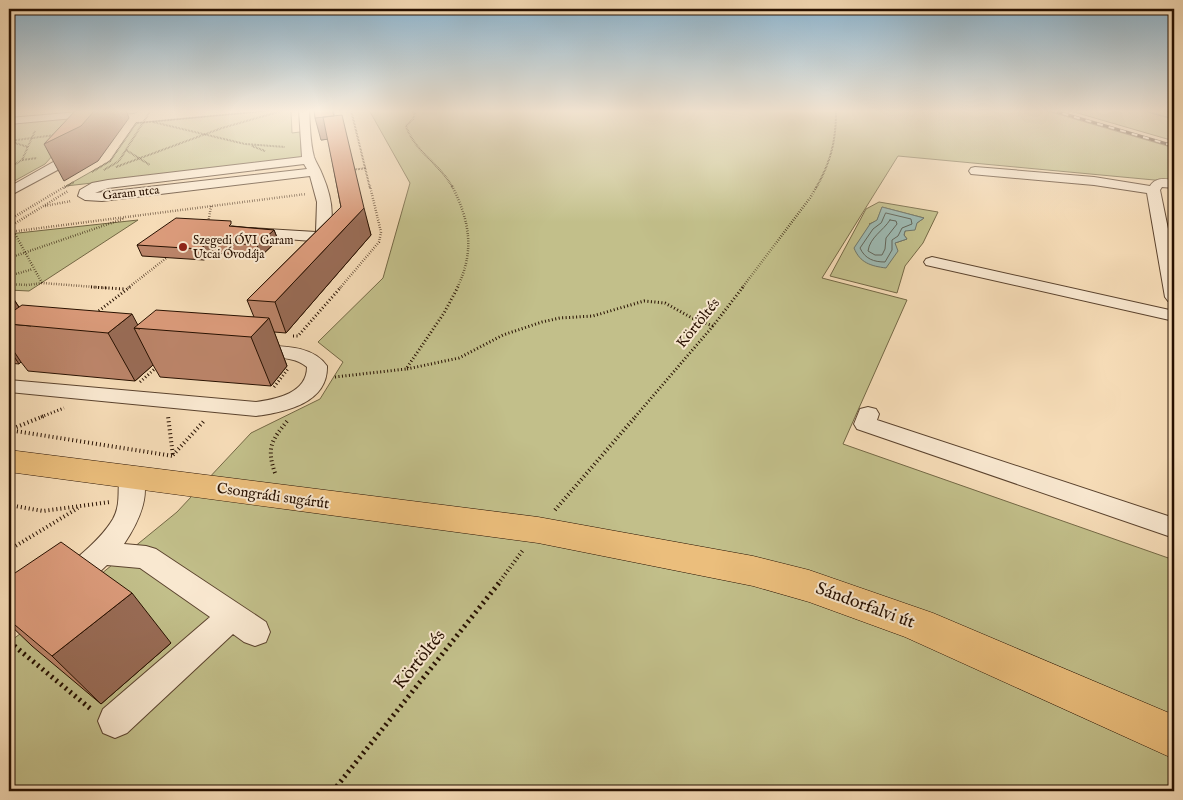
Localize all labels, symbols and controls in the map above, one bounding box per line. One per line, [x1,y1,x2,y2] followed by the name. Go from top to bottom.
[102,182,161,203] street label: Garam utca
[193,232,294,262] place label: Szegedi ÓVI Garam Utcai Óvodája
[177,241,189,253] marker: Szegedi ÓVI Garam Utcai Óvodája
[672,294,724,352] street label: Körtöltés
[215,479,331,513] street label: Csongrádi sugárút
[812,577,918,635] street label: Sándorfalvi út
[389,625,451,695] street label: Körtöltés

